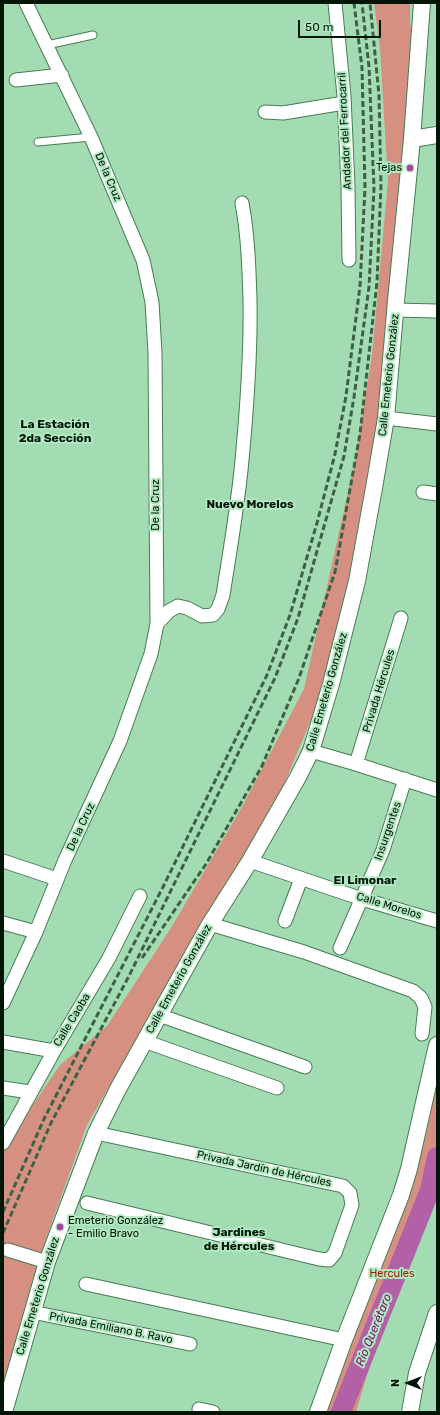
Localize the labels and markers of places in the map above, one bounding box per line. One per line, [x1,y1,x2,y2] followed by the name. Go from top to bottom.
[376,161,402,175] place label: Tejas
[405,163,415,173] marker: Tejas
[68,1214,163,1240] place label: Emeterio González - Emilio Bravo
[55,1222,65,1232] marker: Emeterio González - Emilio Bravo

